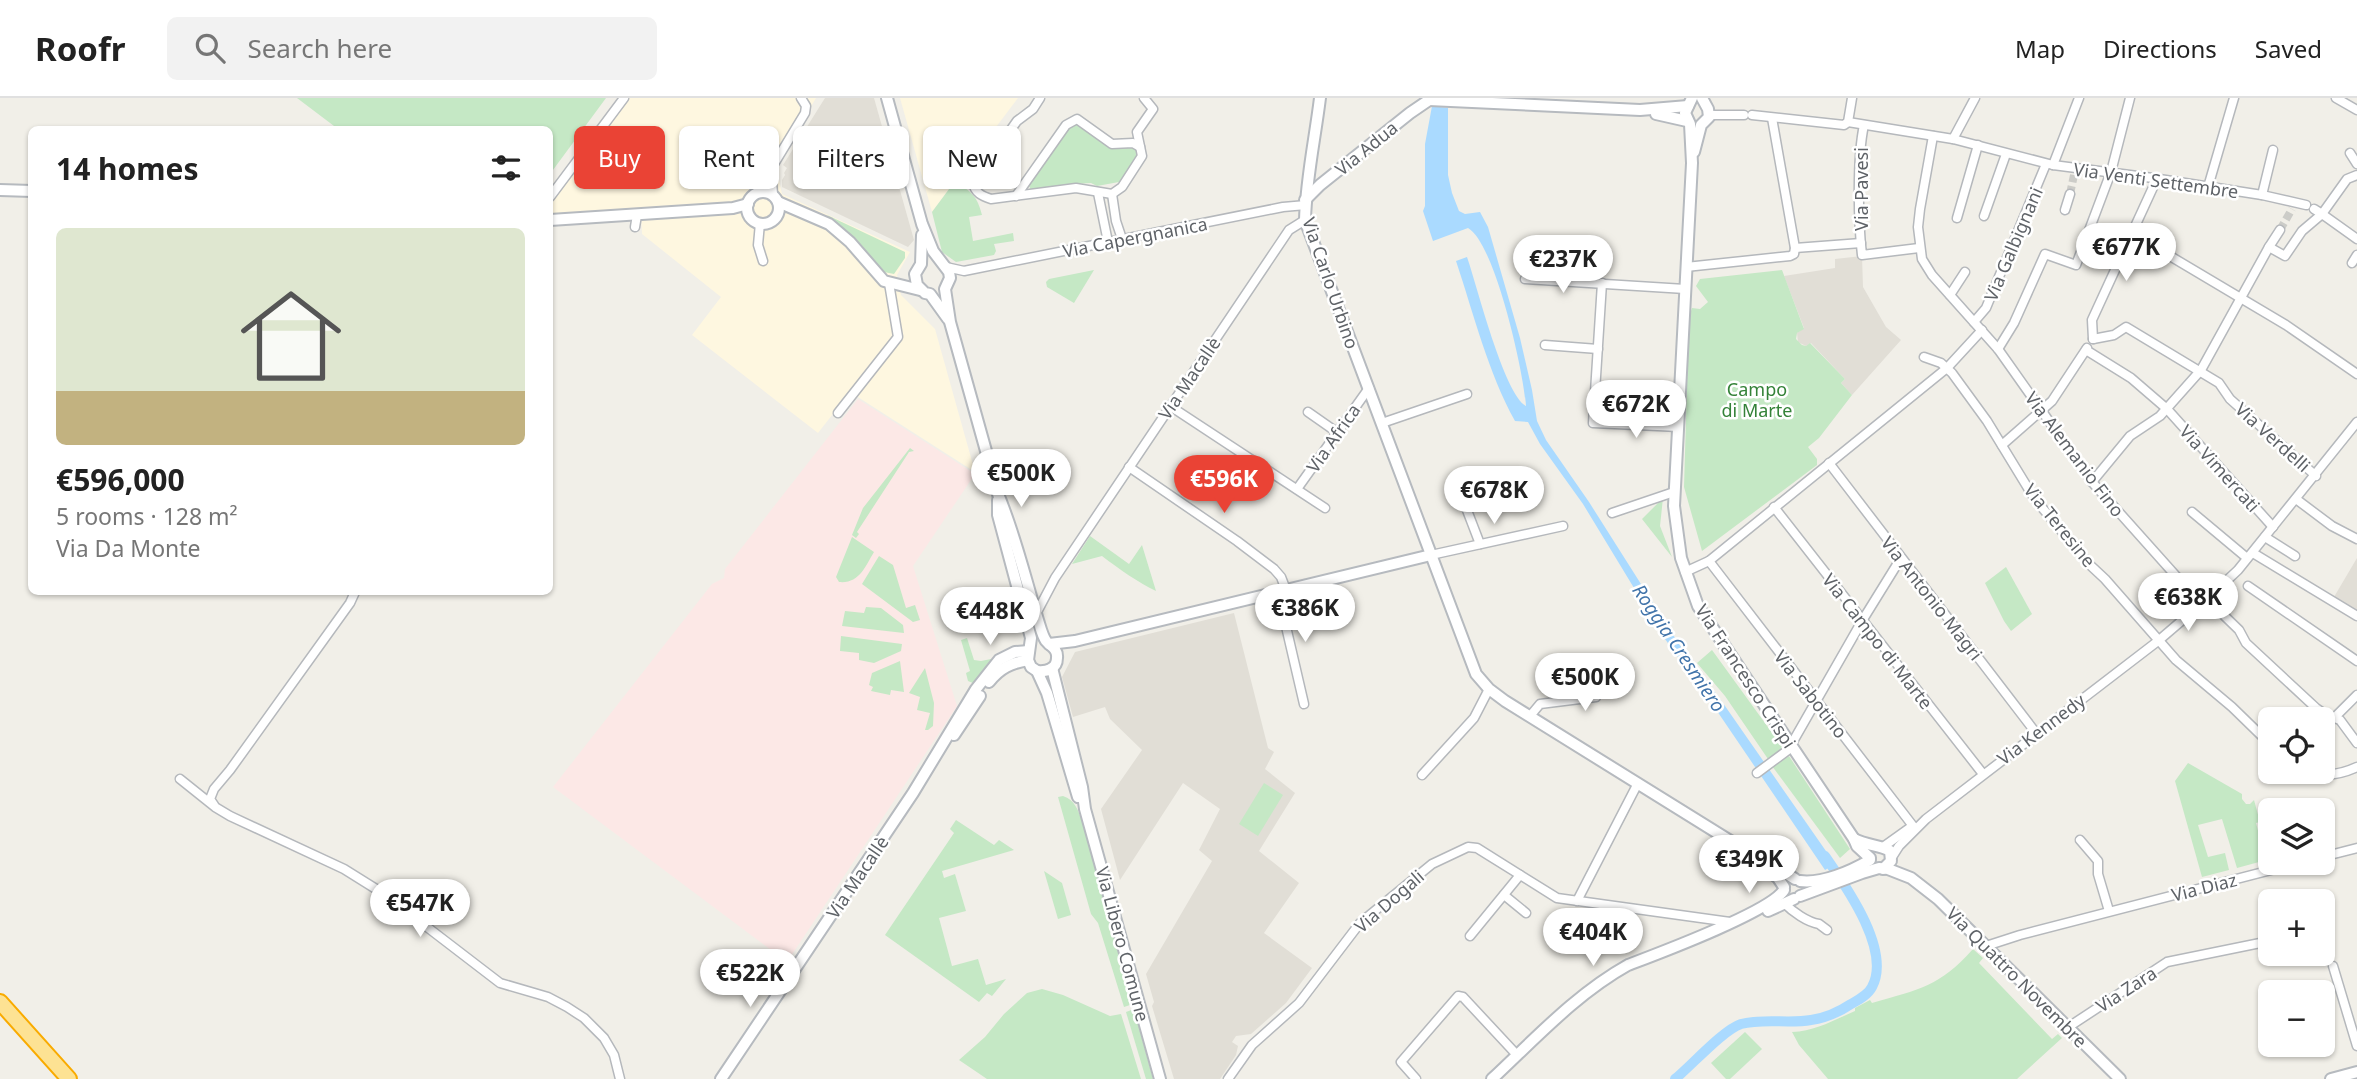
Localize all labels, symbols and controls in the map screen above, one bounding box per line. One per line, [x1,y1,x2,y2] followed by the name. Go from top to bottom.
[167,17,657,80] search box
[35,26,125,71] text: Roofr
[191,29,229,67] icon: search
[247,30,392,66] text: Search here
[2015,32,2065,65] text: Map
[2103,32,2217,65] text: Directions
[2255,32,2322,65] text: Saved
[1330,115,1402,181] street label: Via Adua
[574,126,665,189] chip: Buy
[679,126,779,189] chip: Rent
[793,126,909,189] chip: Filters
[923,126,1021,189] chip: New
[1849,147,1873,231] street label: Via Pavesi
[56,148,199,189] text: 14 homes
[487,149,525,187] icon: filters
[2072,157,2240,203] street label: Via Venti Settembre
[1978,183,2048,305] street label: Via Galbignani
[1061,211,1209,263] street label: Via Capergnanica
[1297,214,1365,352] street label: Via Carlo Urbino
[2077,223,2175,283] pin: €677K
[2092,230,2160,262] text: €677K
[1514,236,1612,295] pin: €237K
[1529,242,1597,274] text: €237K
[228,273,354,399] icon: home
[1153,332,1225,424] street label: Via Macallè
[1722,377,1792,422] park label: Campo di Marte
[1587,380,1685,440] pin: €672K
[1602,387,1670,419] text: €672K
[2020,387,2130,521] street label: Via Alemanio Fino
[2230,397,2316,477] street label: Via Verdelli
[1301,399,1365,477] street label: Via Africa
[2174,419,2266,517] street label: Via Vimercati
[972,450,1070,509] pin: €500K
[987,456,1055,488] text: €500K
[1175,456,1273,515] pin: €596K
[56,459,185,500] text: €596,000
[1190,462,1258,494] text: €596K
[1445,466,1543,526] pin: €678K
[1460,473,1528,505] text: €678K
[2019,478,2101,572] street label: Via Teresine
[56,500,238,532] text: 5 rooms · 128 m²
[1876,531,1988,665] street label: Via Antonio Magri
[56,532,201,564] text: Via Da Monte
[1817,568,1939,714] street label: Via Campo di Marte
[2139,574,2237,633] pin: €638K
[1627,579,1731,717] water label: Roggia Cresmiero
[2154,580,2222,612] text: €638K
[1256,584,1354,644] pin: €386K
[941,588,1039,647] pin: €448K
[1271,591,1339,623] text: €386K
[956,594,1024,626] text: €448K
[1690,599,1802,753] street label: Via Francesco Crispi
[1769,645,1853,743] street label: Via Sabotino
[1536,654,1634,713] pin: €500K
[1551,660,1619,692] text: €500K
[1992,688,2090,770] street label: Via Kennedy
[2258,707,2335,1057] map controls
[2258,707,2335,784] button: locate
[2258,798,2335,875] button: layers
[821,831,893,923] street label: Via Macallè
[1700,836,1798,895] pin: €349K
[1715,842,1783,874] text: €349K
[1091,864,1155,1024] street label: Via Libero Comune
[1349,864,1429,938] street label: Via Dogali
[2169,867,2239,907] street label: Via Diaz
[371,880,469,939] pin: €547K
[386,886,454,918] text: €547K
[2258,889,2335,966] button: +
[1941,901,2093,1053] street label: Via Quattro Novembre
[1544,908,1642,968] pin: €404K
[1559,915,1627,947] text: €404K
[701,950,799,1009] pin: €522K
[716,956,784,988] text: €522K
[2091,960,2161,1018] street label: Via Zara
[2258,980,2335,1057] button: −

